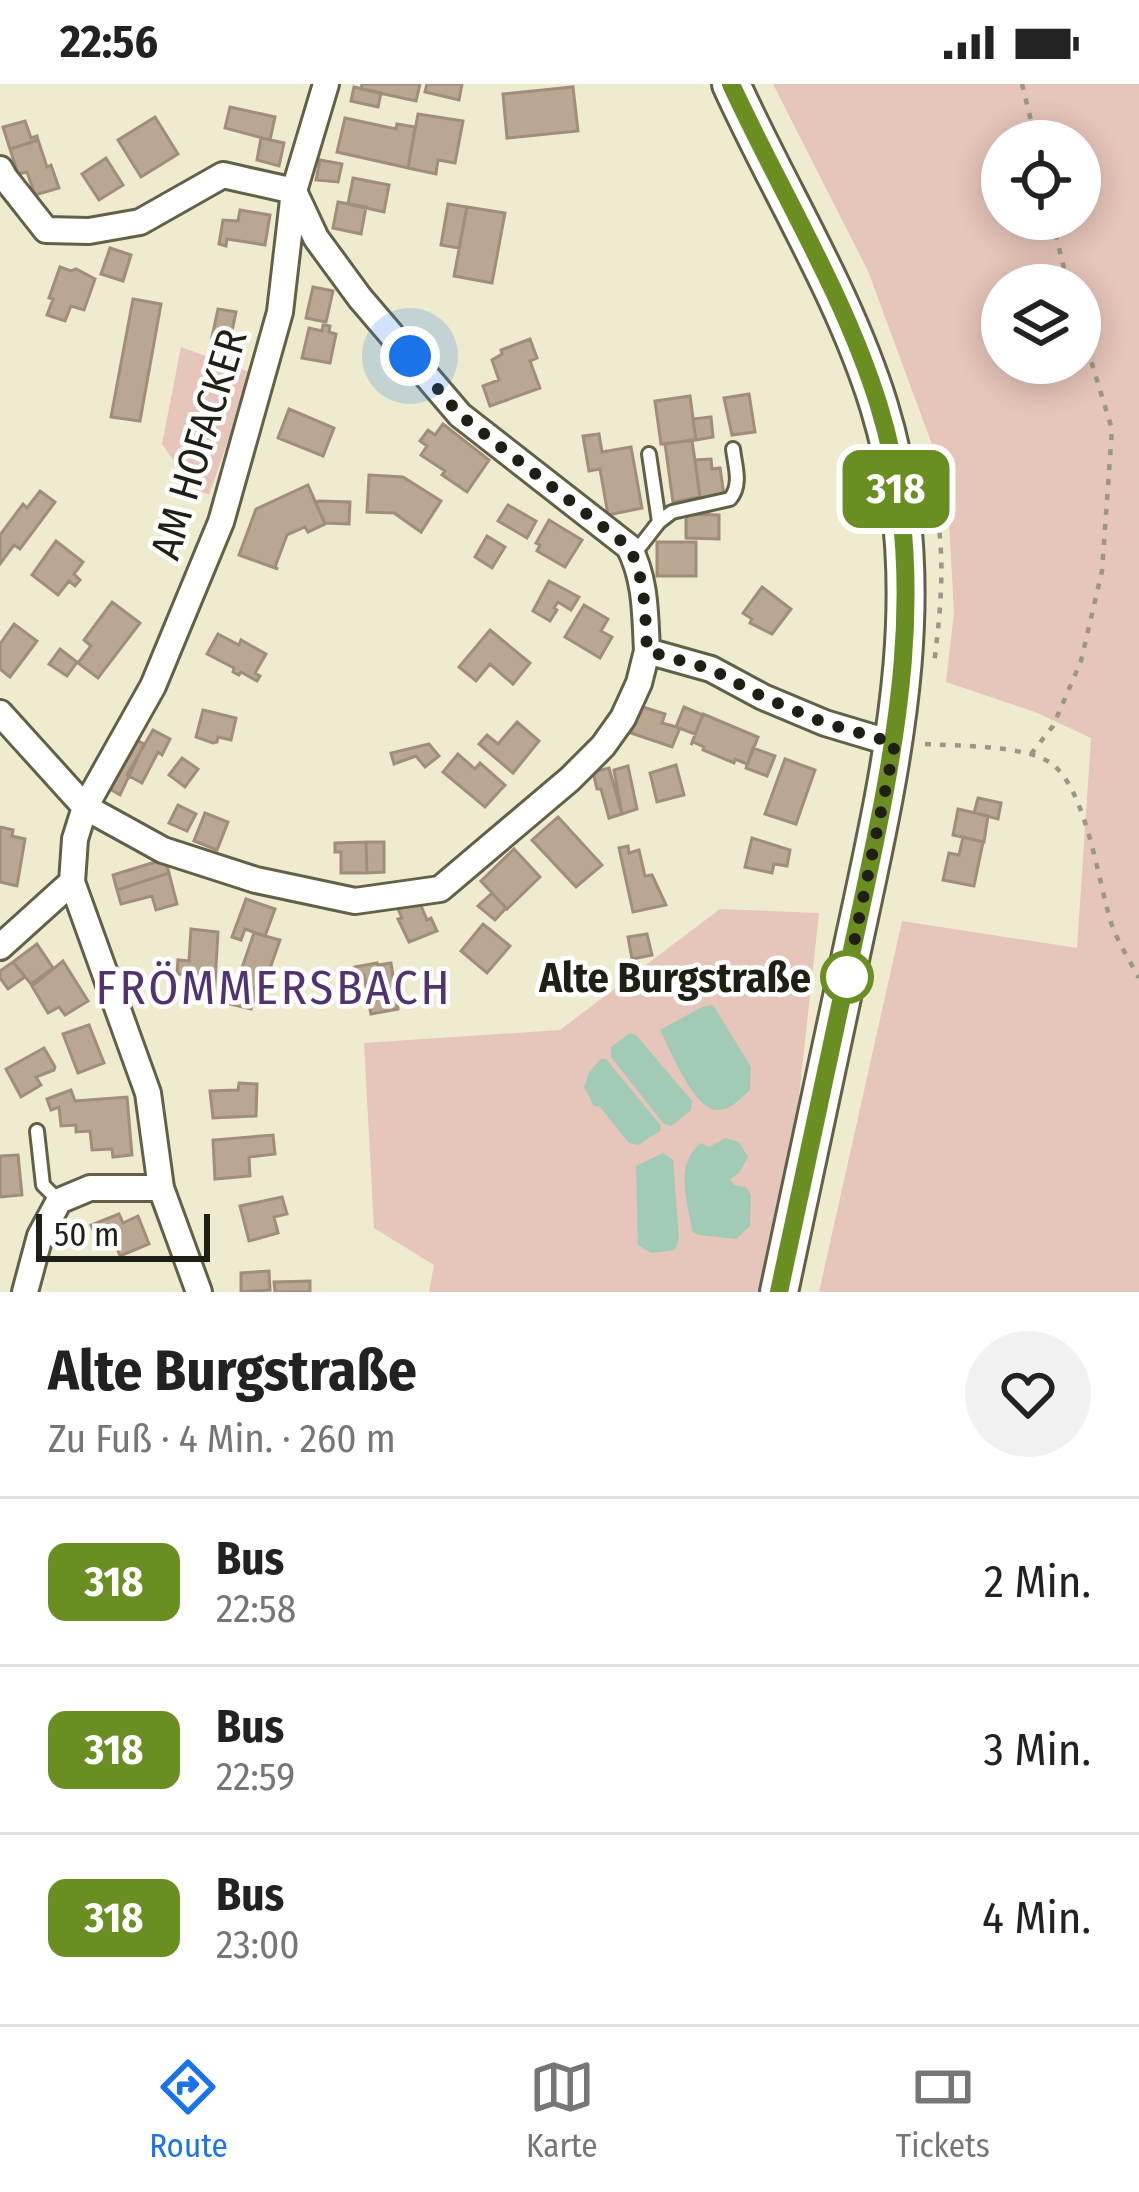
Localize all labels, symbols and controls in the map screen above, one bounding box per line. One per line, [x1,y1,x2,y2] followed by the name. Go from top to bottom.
[60,15,158,69] text: 22:56
[981,120,1101,384] map controls
[981,120,1101,240] button: locate
[981,264,1101,384] button: layers
[140,323,258,565] street label: AM HOFACKER
[380,326,440,386] your location
[827,450,965,528] line badge: 318
[867,464,925,514] text: 318
[822,952,872,1002] marker: Alte Burgstraße
[538,953,811,1003] place label: Alte Burgstraße
[95,959,453,1017] district label: FRÖMMERSBACH
[36,1208,210,1261] scale bar
[54,1215,119,1255] text: 50 m
[965,1331,1091,1457] button: heart
[48,1337,417,1405] text: Alte Burgstraße
[48,1416,396,1462] text: Zu Fuß · 4 Min. · 260 m
[216,1532,284,1586] text: Bus
[984,1555,1091,1609] text: 2 Min.
[85,1557,143,1607] text: 318
[216,1586,296,1632] text: 22:58
[216,1700,284,1754] text: Bus
[984,1723,1091,1777] text: 3 Min.
[85,1725,143,1775] text: 318
[216,1754,295,1800] text: 22:59
[216,1868,284,1922] text: Bus
[982,1891,1091,1945] text: 4 Min.
[85,1893,143,1943] text: 318
[216,1922,300,1968] text: 23:00
[149,2054,228,2166] tab: Route
[526,2054,598,2166] tab: Karte
[896,2054,990,2166] tab: Tickets

